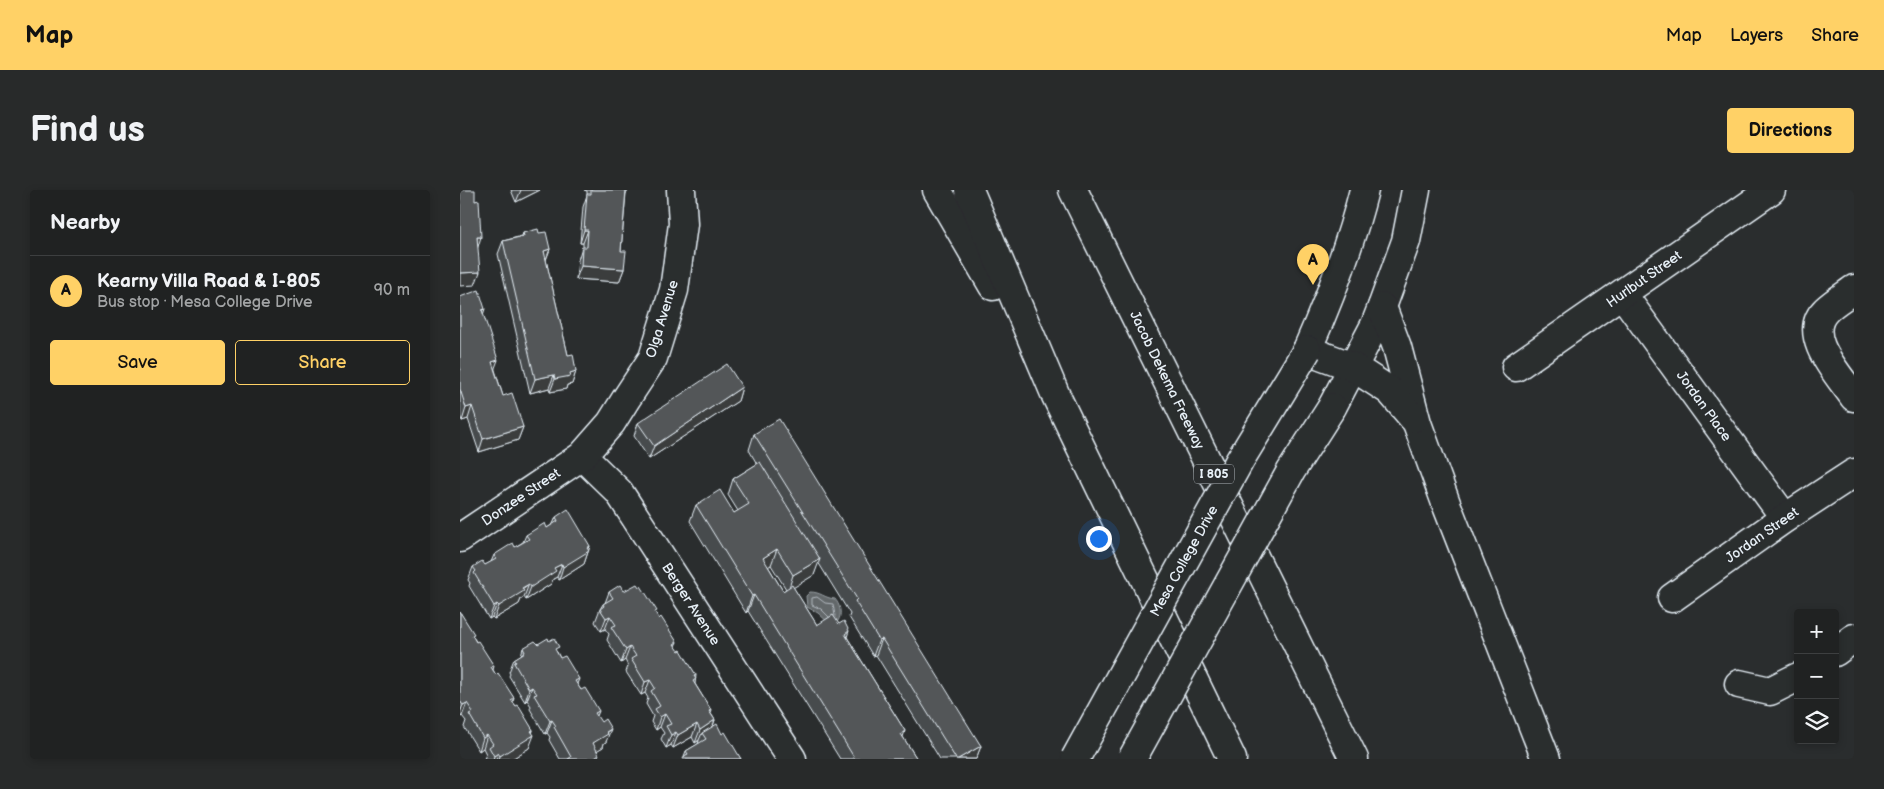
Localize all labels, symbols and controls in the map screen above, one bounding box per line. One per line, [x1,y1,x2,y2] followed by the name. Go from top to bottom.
[25,21,73,50] text: Map
[1666,25,1702,46] text: Map
[1730,25,1783,46] text: Layers
[1811,25,1859,46] text: Share
[1727,108,1854,153] button: Directions
[30,109,145,152] text: Find us
[50,210,120,235] text: Nearby
[1297,244,1329,285] pin: A
[1603,246,1685,311] street label: Hurlbut Street
[97,270,320,293] text: Kearny Villa Road & I-805
[642,278,682,360] street label: Olga Avenue
[61,281,71,300] text: A
[374,281,410,300] text: 90 m
[97,293,313,312] text: Bus stop · Mesa College Drive
[1126,308,1208,453] street label: Jacob Dekema Freeway
[50,340,225,385] button: Save
[235,340,410,385] button: Share
[1673,367,1735,445] street label: Jordan Place
[479,464,564,529] street label: Donzee Street
[1194,464,1234,484] road number: I 805
[1146,502,1222,620] street label: Mesa College Drive
[1722,503,1802,566] street label: Jordan Street
[1086,526,1112,552] your location
[658,560,724,648] street label: Berger Avenue
[1794,609,1839,744] map controls
[1794,609,1839,654] button: +
[1794,654,1839,699] button: −
[1794,699,1839,744] button: layers

